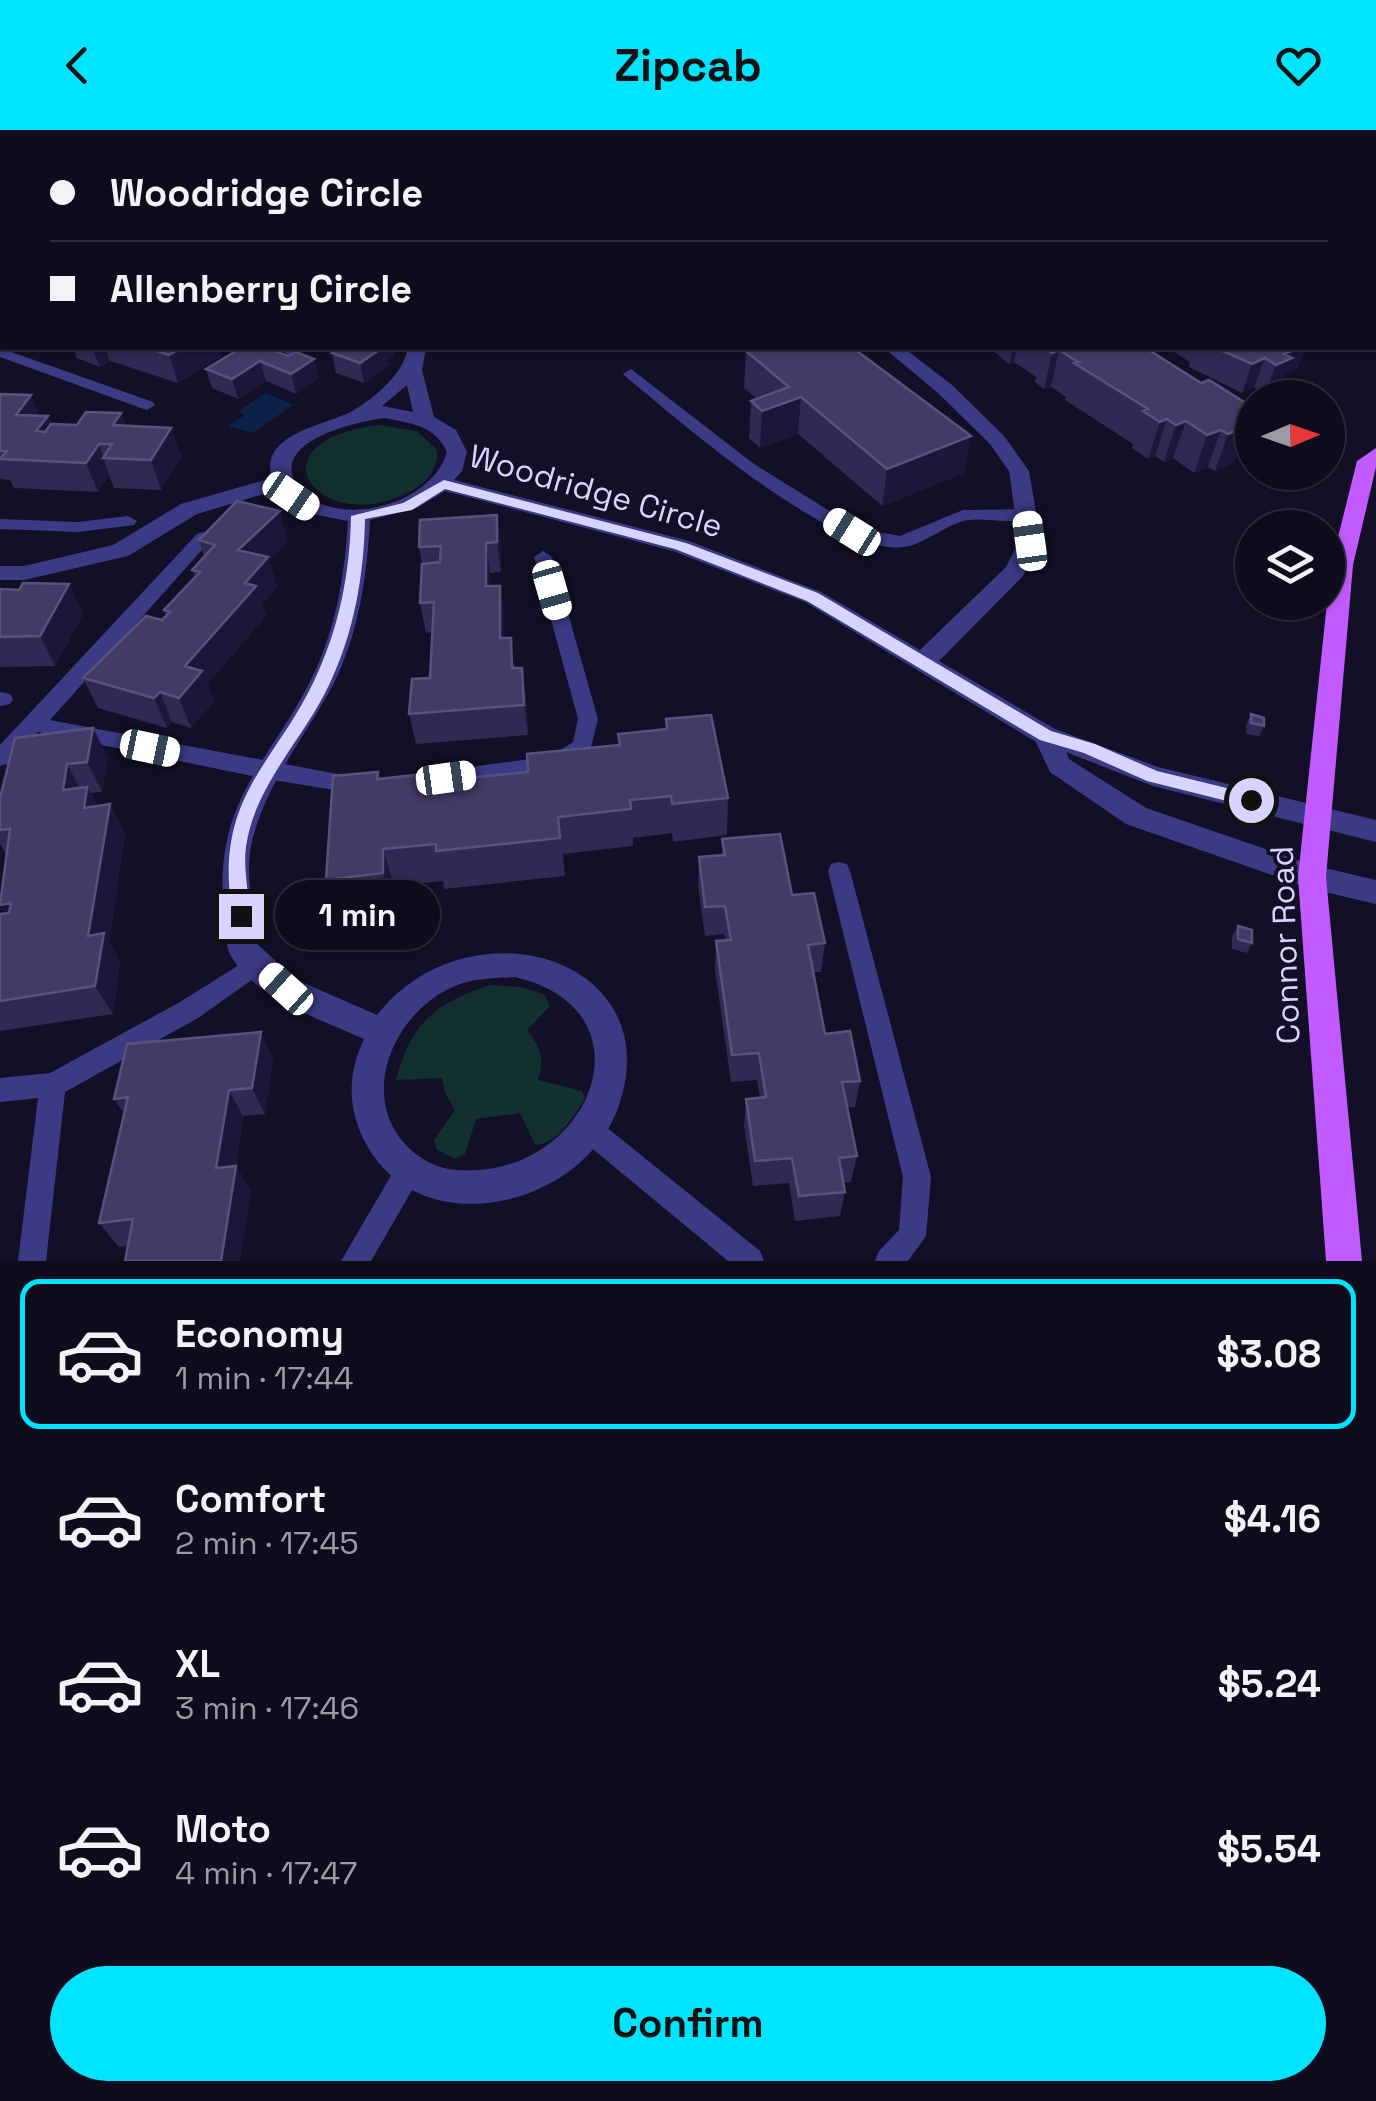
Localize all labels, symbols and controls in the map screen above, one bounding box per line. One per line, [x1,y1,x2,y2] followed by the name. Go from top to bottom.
[614,37,762,94] text: Zipcab
[50,38,105,93] icon: back
[1271,38,1326,93] icon: heart
[110,169,423,217] text: Woodridge Circle
[110,265,412,313] text: Allenberry Circle
[1235,380,1345,490] north arrow
[1235,380,1345,620] map controls
[465,436,727,546] street label: Woodridge Circle
[258,467,324,525] car
[819,503,885,561] car
[1011,509,1049,573] car
[1235,510,1345,620] button: layers
[529,557,575,623] car
[118,727,182,769] car
[414,759,478,797] car
[1229,778,1274,823] route start
[1262,845,1308,1045] street label: Connor Road
[276,881,441,951] callout: 1 min
[219,894,264,939] route end
[318,895,397,935] text: 1 min
[254,958,318,1020] car
[55,1309,145,1399] icon: car
[175,1310,344,1358] text: Economy
[1217,1330,1321,1378] text: $3.08
[175,1358,354,1398] text: 1 min · 17:44
[55,1474,145,1564] icon: car
[175,1475,326,1523] text: Comfort
[1224,1495,1321,1543] text: $4.16
[175,1523,359,1563] text: 2 min · 17:45
[55,1639,145,1729] icon: car
[175,1640,220,1688] text: XL
[1218,1660,1321,1708] text: $5.24
[175,1688,359,1728] text: 3 min · 17:46
[55,1804,145,1894] icon: car
[175,1805,271,1853] text: Moto
[1217,1825,1321,1873] text: $5.54
[175,1853,357,1893] text: 4 min · 17:47
[50,1966,1326,2081] button: Confirm

